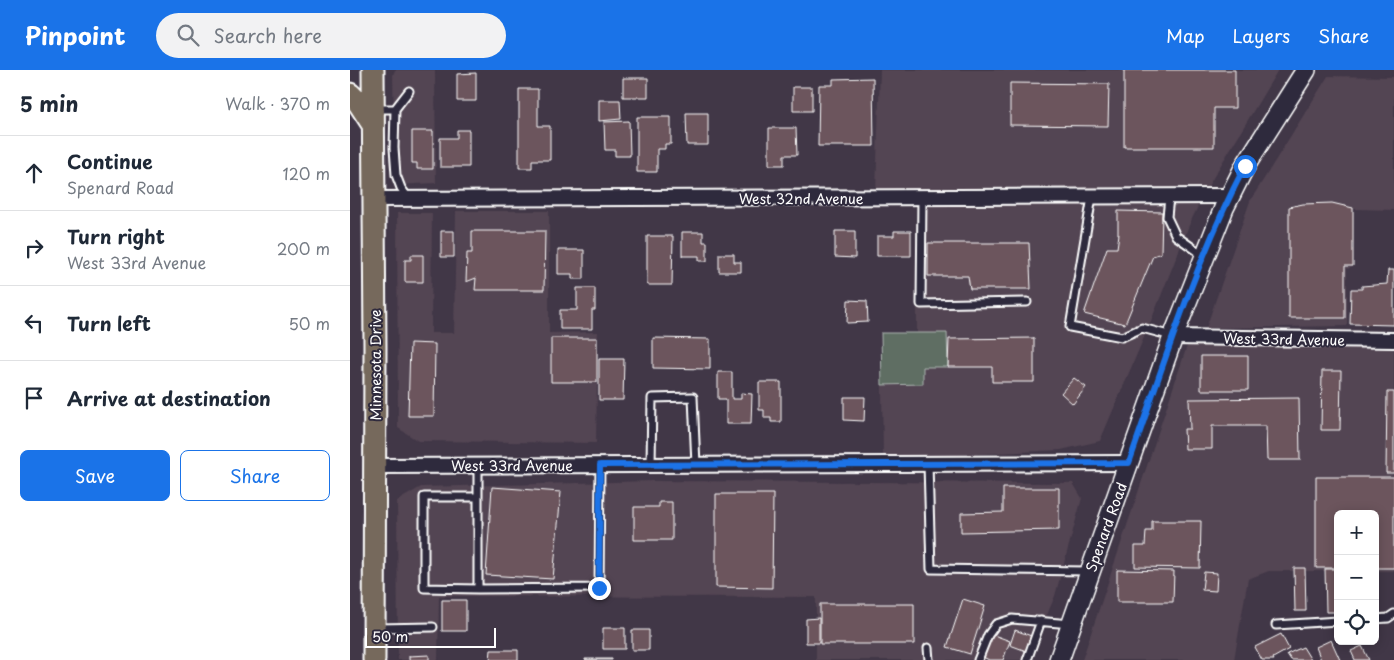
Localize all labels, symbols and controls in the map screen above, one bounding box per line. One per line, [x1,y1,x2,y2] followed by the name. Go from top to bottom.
[156,13,506,58] search box
[25,17,126,53] text: Pinpoint
[174,21,202,49] icon: search
[214,21,322,49] text: Search here
[1166,22,1205,49] text: Map
[1233,22,1290,49] text: Layers
[1318,22,1369,49] text: Share
[20,87,78,119] text: 5 min
[225,91,330,115] text: Walk · 370 m
[67,147,153,175] text: Continue
[1234,155,1257,178] route start
[20,159,48,187] icon: ahead
[283,161,330,185] text: 120 m
[67,175,174,199] text: Spenard Road
[739,188,864,209] street label: West 32nd Avenue
[67,222,165,250] text: Turn right
[20,234,48,262] icon: right
[277,236,330,260] text: 200 m
[67,250,206,274] text: West 33rd Avenue
[20,309,48,337] icon: left
[67,309,151,337] text: Turn left
[365,309,386,421] street label: Minnesota Drive
[289,311,330,335] text: 50 m
[1223,327,1346,351] street label: West 33rd Avenue
[20,384,48,412] icon: arrive
[67,384,271,412] text: Arrive at destination
[20,450,170,501] button: Save
[180,450,330,501] button: Share
[451,455,573,476] street label: West 33rd Avenue
[1080,479,1132,575] street label: Spenard Road
[1334,510,1379,645] map controls
[1334,510,1379,555] button: +
[1334,555,1379,600] button: −
[588,577,611,600] route end
[1334,600,1379,645] button: locate
[365,625,496,648] scale bar
[372,626,408,647] text: 50 m

